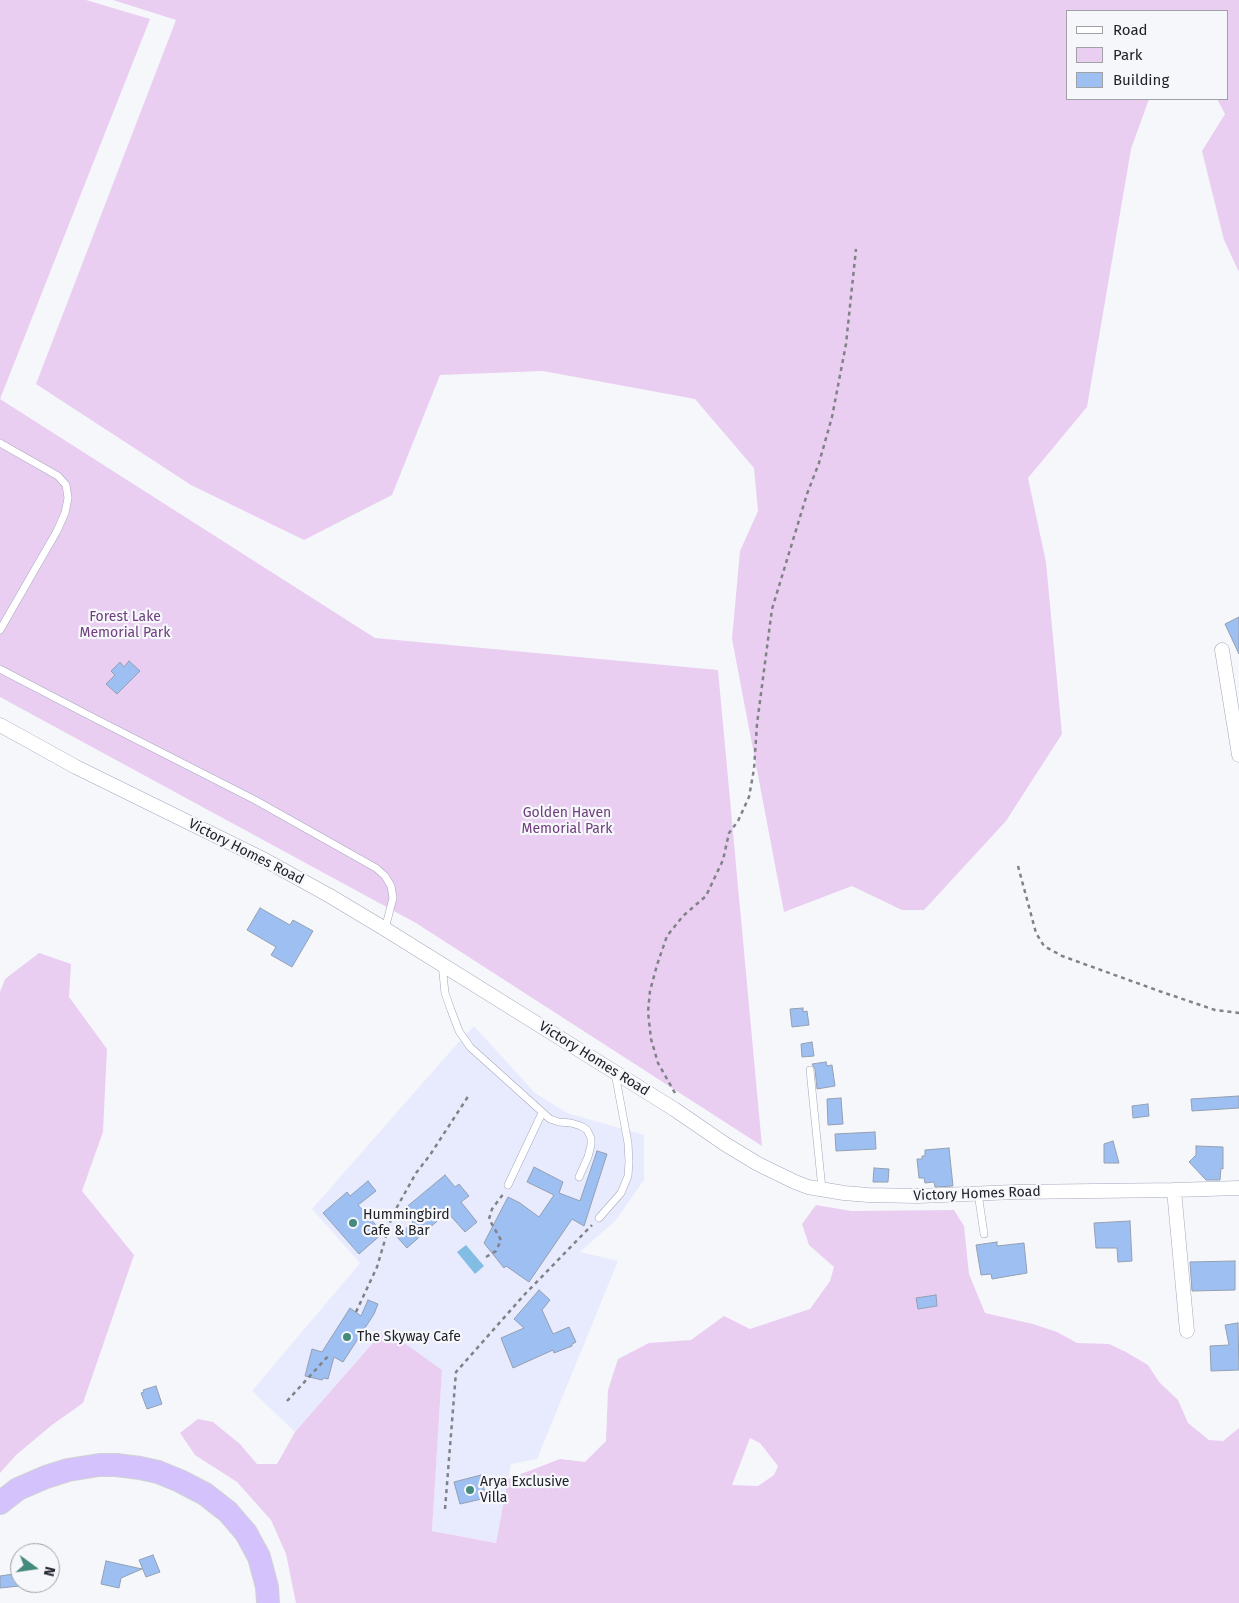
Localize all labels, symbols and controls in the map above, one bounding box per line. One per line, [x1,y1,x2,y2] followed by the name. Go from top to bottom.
[1066,10,1229,100] legend
[1113,21,1148,39] text: Road
[1113,46,1143,64] text: Park
[1113,71,1169,89] text: Building
[80,609,170,642] park label: Forest Lake Memorial Park
[522,805,612,838] park label: Golden Haven Memorial Park
[185,816,307,888] street label: Victory Homes Road
[536,1018,652,1100] street label: Victory Homes Road
[913,1183,1041,1205] street label: Victory Homes Road
[363,1207,450,1240] place label: Hummingbird Cafe & Bar
[347,1217,359,1229] marker: Hummingbird Cafe & Bar
[357,1329,461,1345] place label: The Skyway Cafe
[341,1331,353,1343] marker: The Skyway Cafe
[480,1474,569,1506] place label: Arya Exclusive Villa
[464,1484,476,1496] marker: Arya Exclusive Villa
[10,1543,60,1593] north arrow
[40,1565,58,1578] text: N

